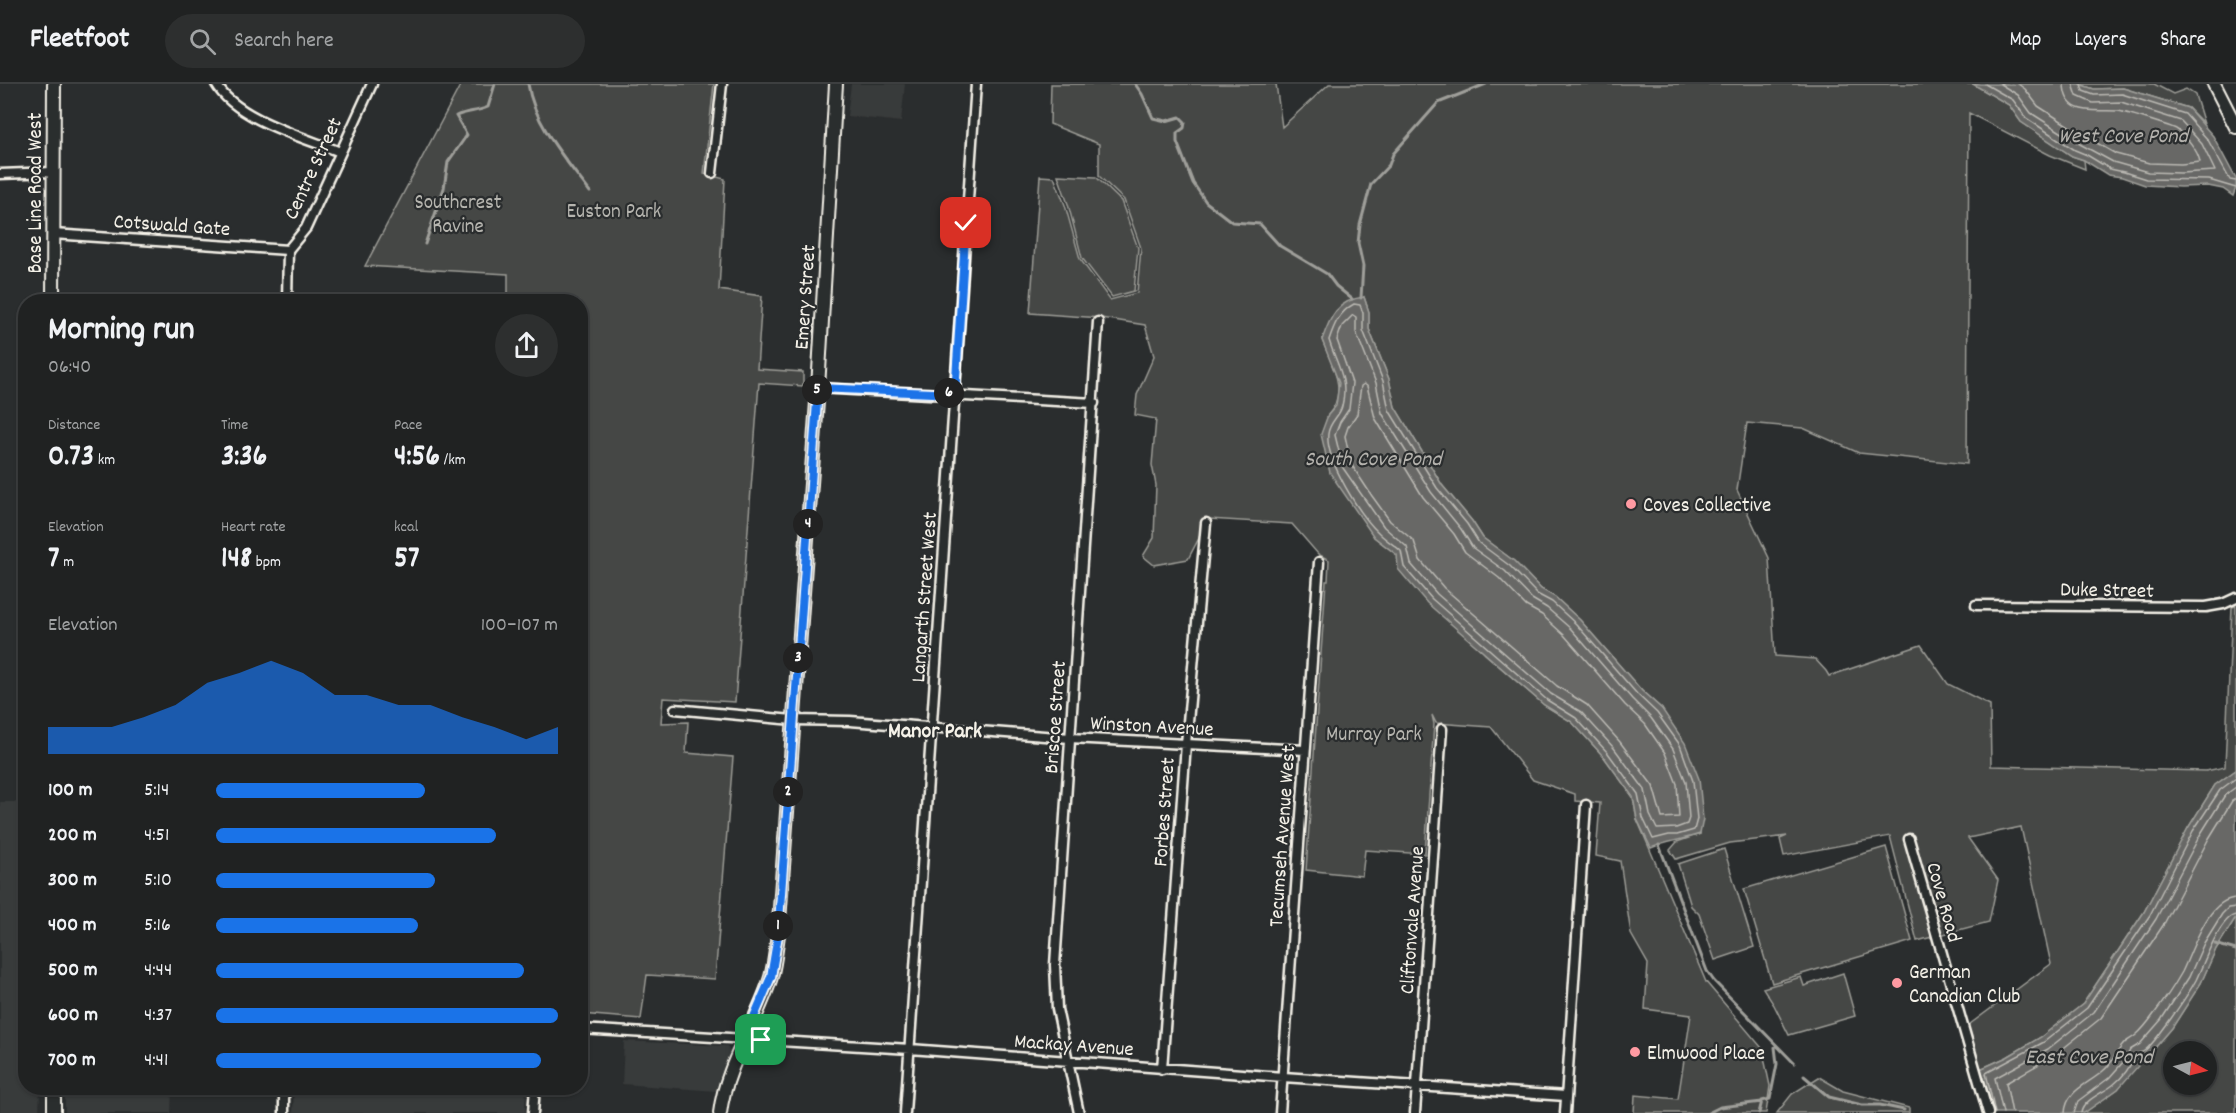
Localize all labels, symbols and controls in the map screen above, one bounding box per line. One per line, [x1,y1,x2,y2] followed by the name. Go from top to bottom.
[165,14,585,68] search box
[30,21,129,61] text: Fleetfoot
[186,25,219,58] icon: search
[234,26,334,57] text: Search here
[2010,26,2041,56] text: Map
[2074,26,2127,56] text: Layers
[2160,26,2206,56] text: Share
[22,112,52,273] street label: Base Line Road West
[278,113,352,225] street label: Centre Street
[2058,122,2190,153] water label: West Cove Pond
[414,189,502,243] park label: Southcrest Ravine
[940,197,991,248] pin
[567,198,661,228] park label: Euston Park
[949,206,982,239] icon: check
[112,208,231,246] street label: Cotswald Gate
[788,243,826,351] street label: Emery Street
[48,308,195,355] text: Morning run
[495,314,558,377] button: share
[48,354,91,382] text: 06:40
[802,375,832,405] pin: 5
[813,378,821,401] text: 5
[934,378,964,408] pin: 6
[945,381,953,404] text: 6
[48,414,100,437] text: Distance
[221,414,248,437] text: Time
[394,414,422,437] text: Pace
[48,437,94,480] text: 0.73
[221,437,267,480] text: 3:36
[394,437,440,480] text: 4:56
[1304,445,1444,476] water label: South Cove Pond
[94,449,115,472] text: km
[440,449,466,472] text: /km
[1643,492,1771,522] place label: Coves Collective
[1624,497,1638,511] marker: Coves Collective
[793,509,823,539] pin: 4
[905,511,947,683] street label: Langarth Street West
[805,512,811,535] text: 4
[48,516,104,539] text: Elevation
[221,516,286,539] text: Heart rate
[394,516,418,539] text: kcal
[48,539,60,582] text: 7
[221,539,252,582] text: 148
[394,539,419,582] text: 57
[60,551,74,574] text: m
[252,551,281,574] text: bpm
[2060,576,2154,608] street label: Duke Street
[48,612,118,640] text: Elevation
[481,612,558,640] text: 100–107 m
[783,643,813,673] pin: 3
[794,646,802,669] text: 3
[1038,659,1076,775] street label: Briscoe Street
[1089,710,1214,746] street label: Winston Avenue
[888,717,982,748] district label: Manor Park
[1326,721,1422,751] park label: Murray Park
[1263,744,1305,928] street label: Tecumseh Avenue West
[1147,756,1185,868] street label: Forbes Street
[48,777,93,805] text: 100 m
[144,777,169,805] text: 5:14
[773,777,803,807] pin: 2
[785,780,792,803] text: 2
[48,822,97,850] text: 200 m
[144,822,169,850] text: 4:51
[1394,845,1434,995] street label: Cliftonvale Avenue
[1916,859,1968,946] street label: Cove Road
[48,867,97,895] text: 300 m
[144,867,172,895] text: 5:10
[763,911,793,941] pin: 1
[48,912,96,940] text: 400 m
[144,912,171,940] text: 5:16
[776,914,780,937] text: 1
[48,957,97,985] text: 500 m
[144,957,172,985] text: 4:44
[1909,959,2020,1013] place label: German Canadian Club
[1890,976,1904,990] marker: German Canadian Club
[48,1002,98,1030] text: 600 m
[144,1002,172,1030] text: 4:37
[735,1014,786,1065] pin
[744,1023,777,1056] icon: arrive
[1013,1028,1135,1066] street label: Mackay Avenue
[1647,1040,1765,1070] place label: Elmwood Place
[2163,1041,2217,1095] north arrow
[2163,1041,2217,1095] map controls
[2025,1043,2155,1074] water label: East Cove Pond
[1628,1045,1642,1059] marker: Elmwood Place
[48,1047,96,1075] text: 700 m
[144,1047,168,1075] text: 4:41

